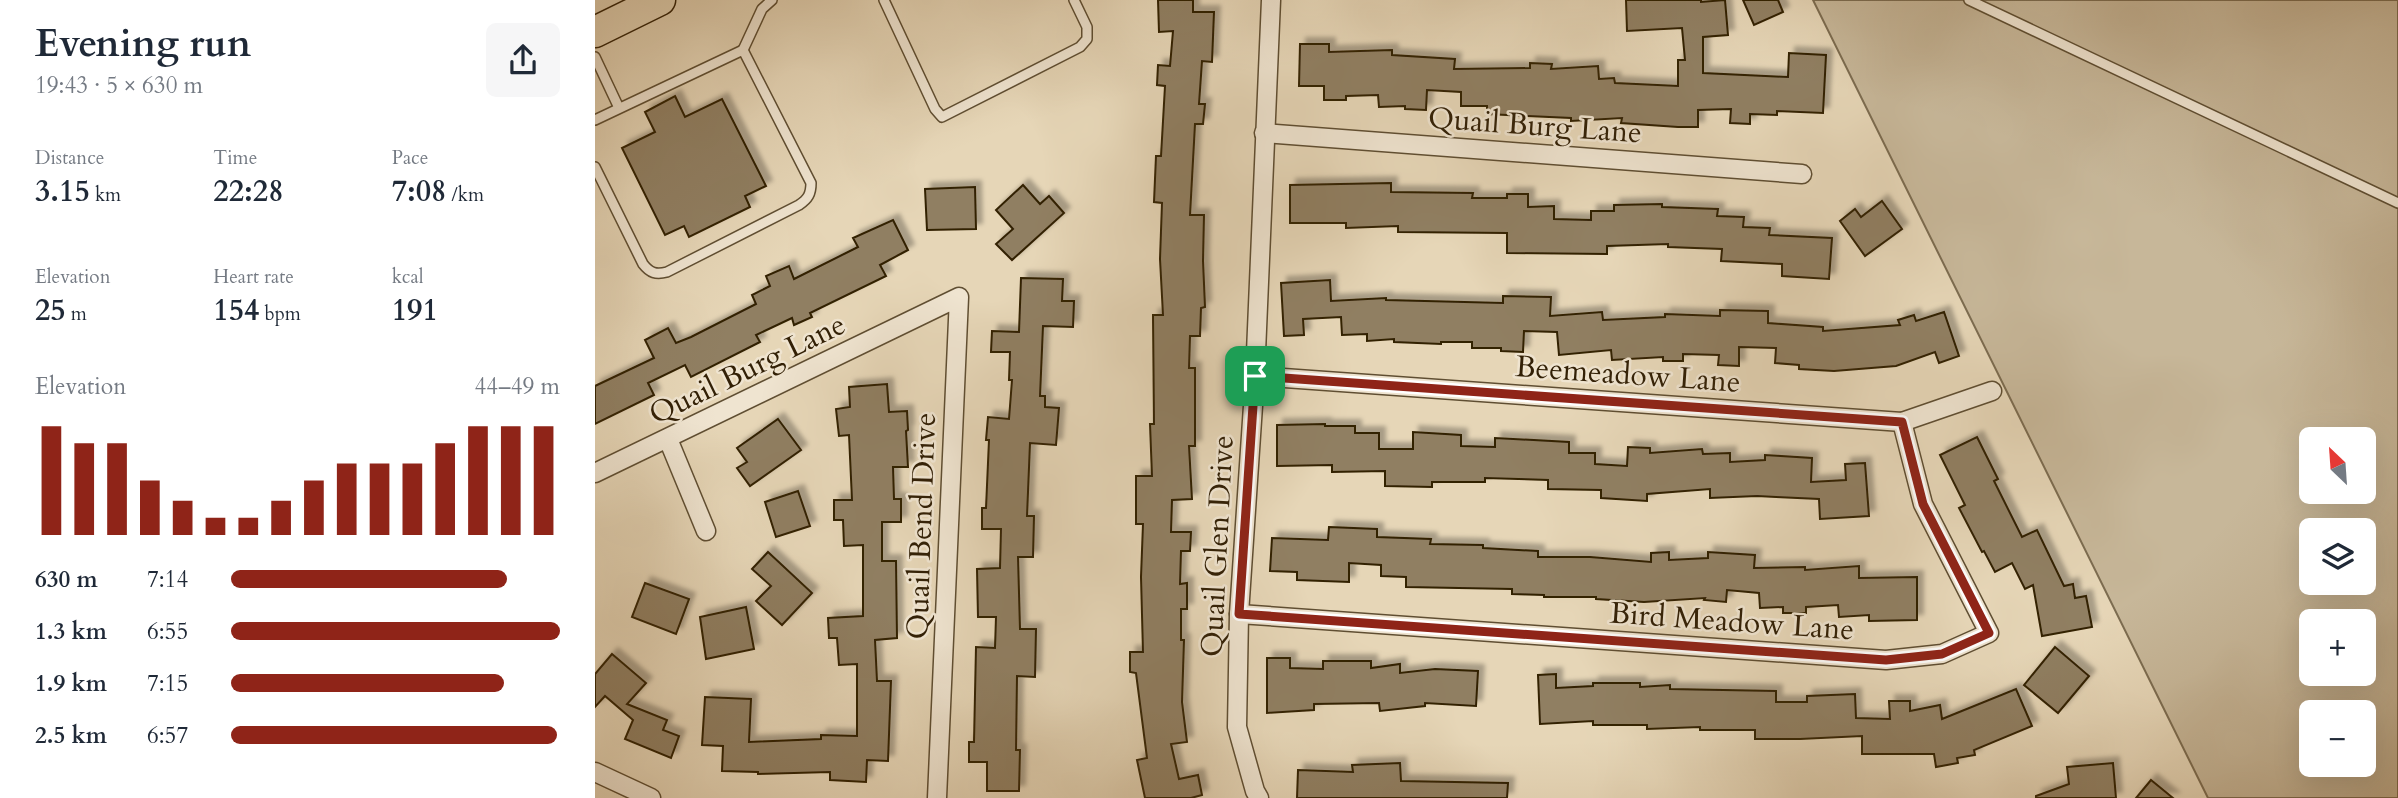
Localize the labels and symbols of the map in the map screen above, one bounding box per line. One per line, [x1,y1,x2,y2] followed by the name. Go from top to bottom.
[1427,98,1643,153] street label: Quail Burg Lane
[642,304,852,435] street label: Quail Burg Lane
[1225,346,1285,406] pin
[1514,346,1742,403] street label: Beemeadow Lane
[897,412,946,640] street label: Quail Bend Drive
[2299,427,2377,504] north arrow
[1191,434,1244,658] street label: Quail Glen Drive
[1608,593,1855,650] street label: Bird Meadow Lane

